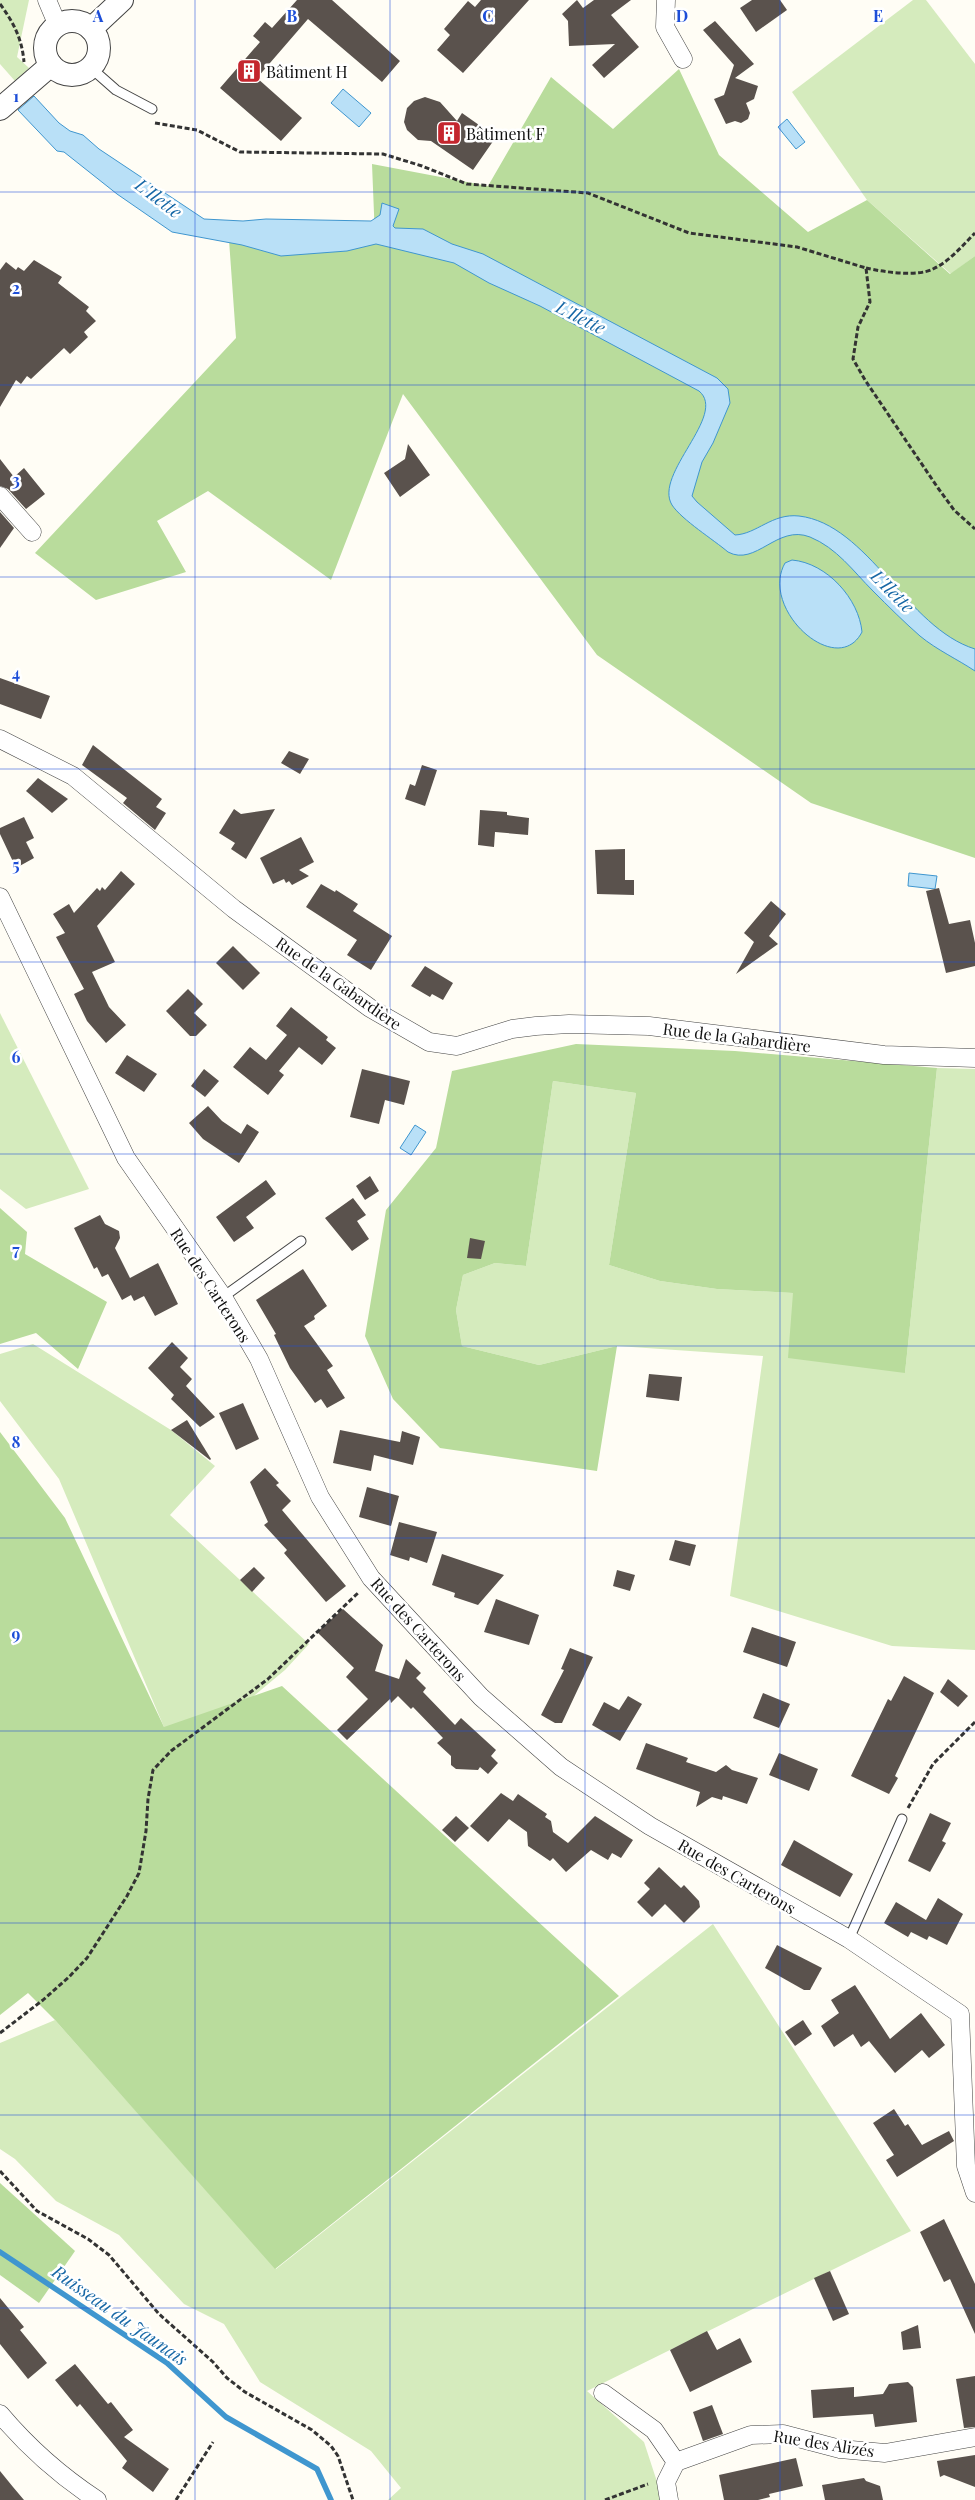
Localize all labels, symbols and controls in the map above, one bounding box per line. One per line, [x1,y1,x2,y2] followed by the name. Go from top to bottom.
[92,5,104,26] text: A
[287,5,298,26] text: B
[482,5,494,26] text: C
[676,5,688,26] text: D
[873,5,883,26] text: E
[236,58,262,84] building icon: Bâtiment H
[266,61,348,82] place label: Bâtiment H
[13,85,19,106] text: 1
[436,120,462,146] building icon: Bâtiment F
[466,123,545,144] place label: Bâtiment F
[130,172,187,224] water label: L'Ilette
[12,277,20,298] text: 2
[551,294,610,340] water label: L'Ilette
[12,469,20,490] text: 3
[865,563,920,618] water label: L'Ilette
[12,662,20,683] text: 4
[12,854,20,875] text: 5
[272,932,406,1034] street label: Rue de la Gabardière
[662,1018,812,1056] street label: Rue de la Gabardière
[12,1046,21,1067] text: 6
[166,1224,256,1346] street label: Rue des Carterons
[12,1239,20,1260] text: 7
[12,1431,21,1452] text: 8
[367,1573,471,1685] street label: Rue des Carterons
[12,1623,21,1644] text: 9
[674,1834,800,1918] street label: Rue des Carterons
[47,2259,193,2371] water label: Ruisseau du Jaunais
[772,2425,876,2461] street label: Rue des Alizés

